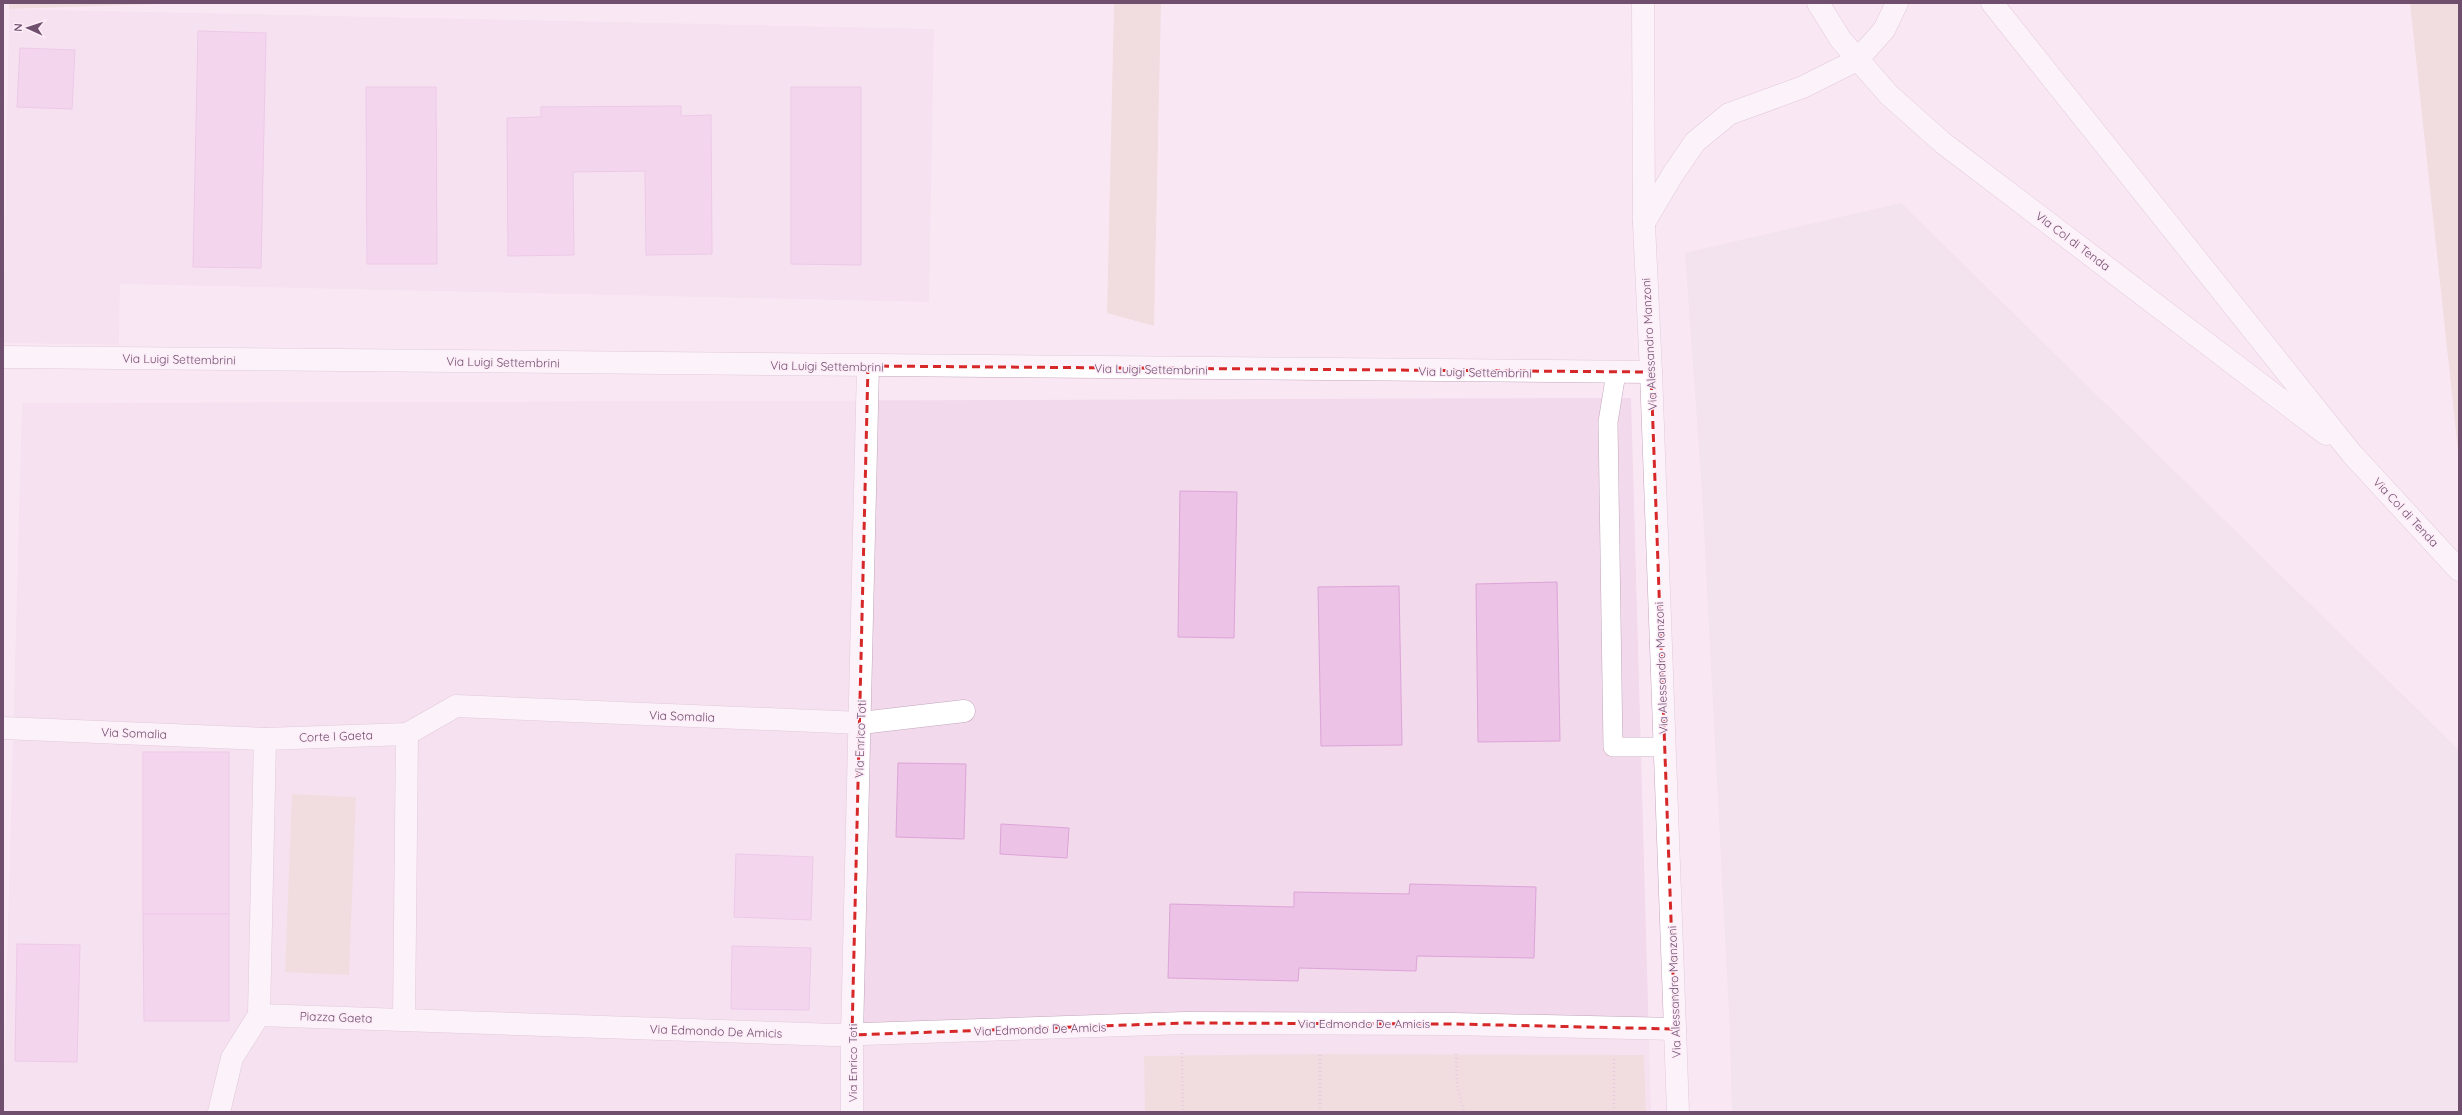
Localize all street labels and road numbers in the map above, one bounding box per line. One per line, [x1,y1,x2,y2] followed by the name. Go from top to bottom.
[2033,208,2113,274] street label: Via Col di Tenda
[1638,277,1660,411] street label: Via Alessandro Manzoni
[122,351,236,367] street label: Via Luigi Settembrini
[446,354,560,370] street label: Via Luigi Settembrini
[770,358,884,374] street label: Via Luigi Settembrini
[1094,361,1208,377] street label: Via Luigi Settembrini
[1418,364,1532,380] street label: Via Luigi Settembrini
[2370,474,2442,550] street label: Via Col di Tenda
[1651,602,1671,734] street label: Via Alessandro Manzoni
[851,700,869,778] street label: Via Enrico Toti
[649,707,715,725] street label: Via Somalia
[101,724,167,742] street label: Via Somalia
[299,727,373,745] street label: Corte I Gaeta
[1664,926,1684,1058] street label: Via Alessandro Manzoni
[299,1008,373,1026] street label: Piazza Gaeta
[1298,1016,1431,1031] street label: Via Edmondo De Amicis
[974,1019,1107,1039] street label: Via Edmondo De Amicis
[650,1021,783,1041] street label: Via Edmondo De Amicis
[845,1024,860,1102] street label: Via Enrico Toti

